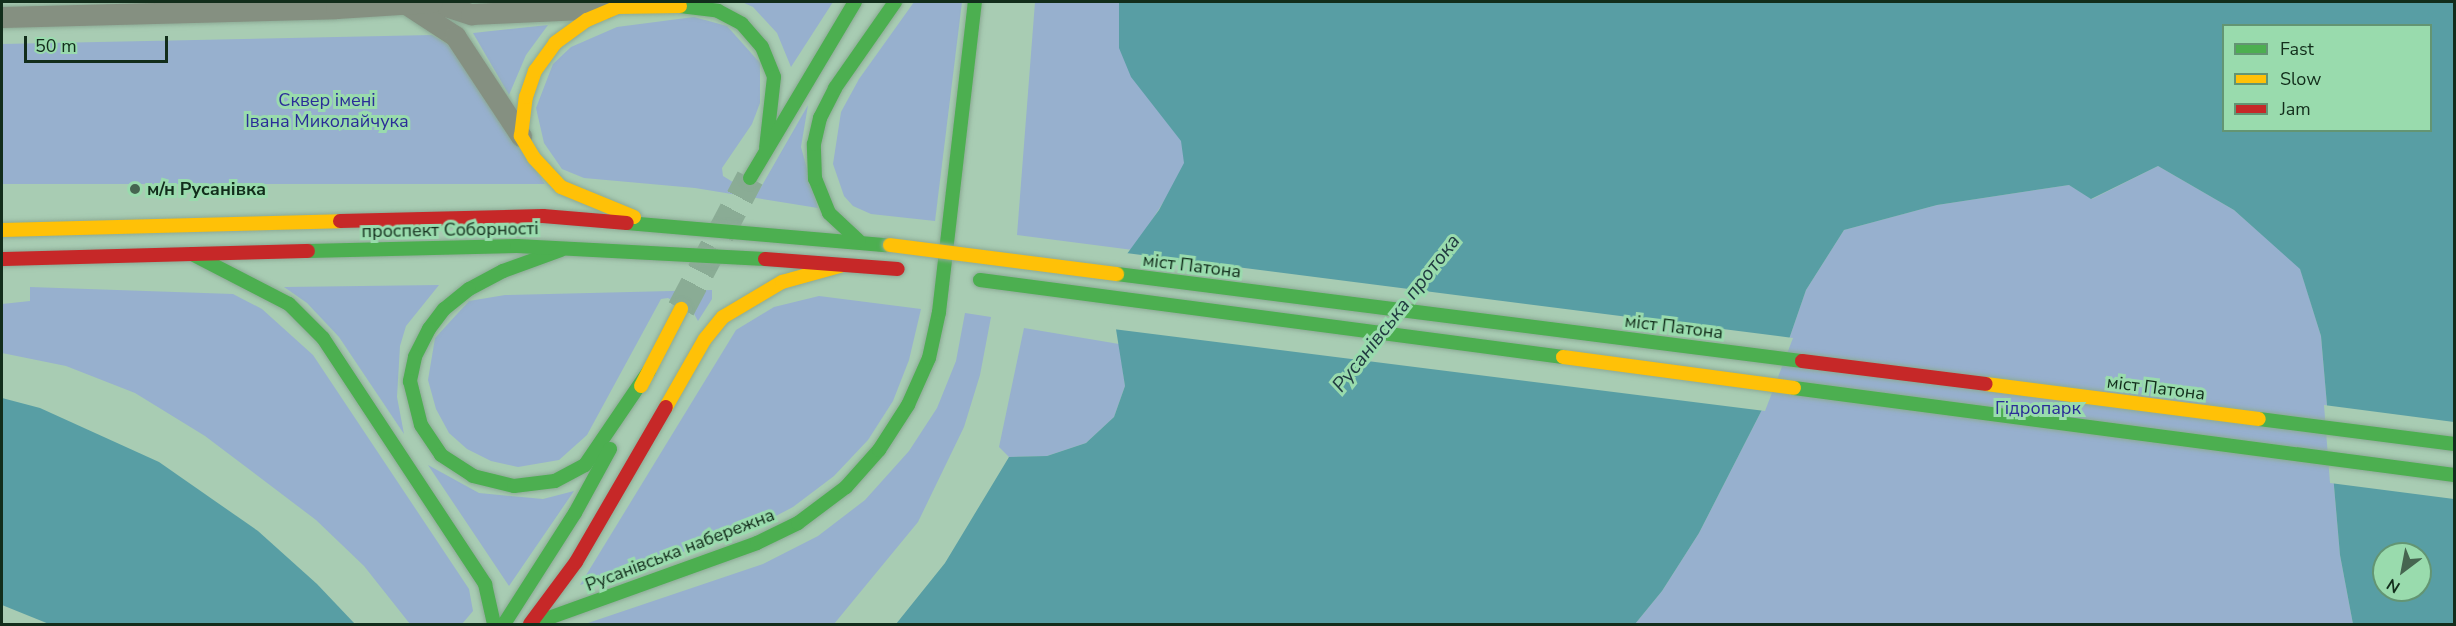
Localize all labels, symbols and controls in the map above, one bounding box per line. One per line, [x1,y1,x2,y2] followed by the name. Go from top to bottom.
[27,24,171,62] scale bar
[2222,24,2432,132] legend
[35,34,77,58] text: 50 m
[2280,37,2314,61] text: Fast
[2280,67,2321,91] text: Slow
[245,90,409,132] park label: Сквер імені Івана Миколайчука
[2280,97,2311,121] text: Jam
[147,178,266,200] place label: м/н Русанівка
[128,182,142,196] marker: м/н Русанівка
[361,218,539,242] street label: проспект Соборності
[1327,229,1465,397] water label: Русанівська протока
[1142,249,1242,283] street label: міст Патона
[1624,310,1724,344] street label: міст Патона
[2106,371,2206,405] street label: міст Патона
[1995,397,2081,419] park label: Гідропарк
[582,504,778,596] street label: Русанівська набережна
[2372,542,2432,602] north arrow
[2383,573,2404,598] text: N

